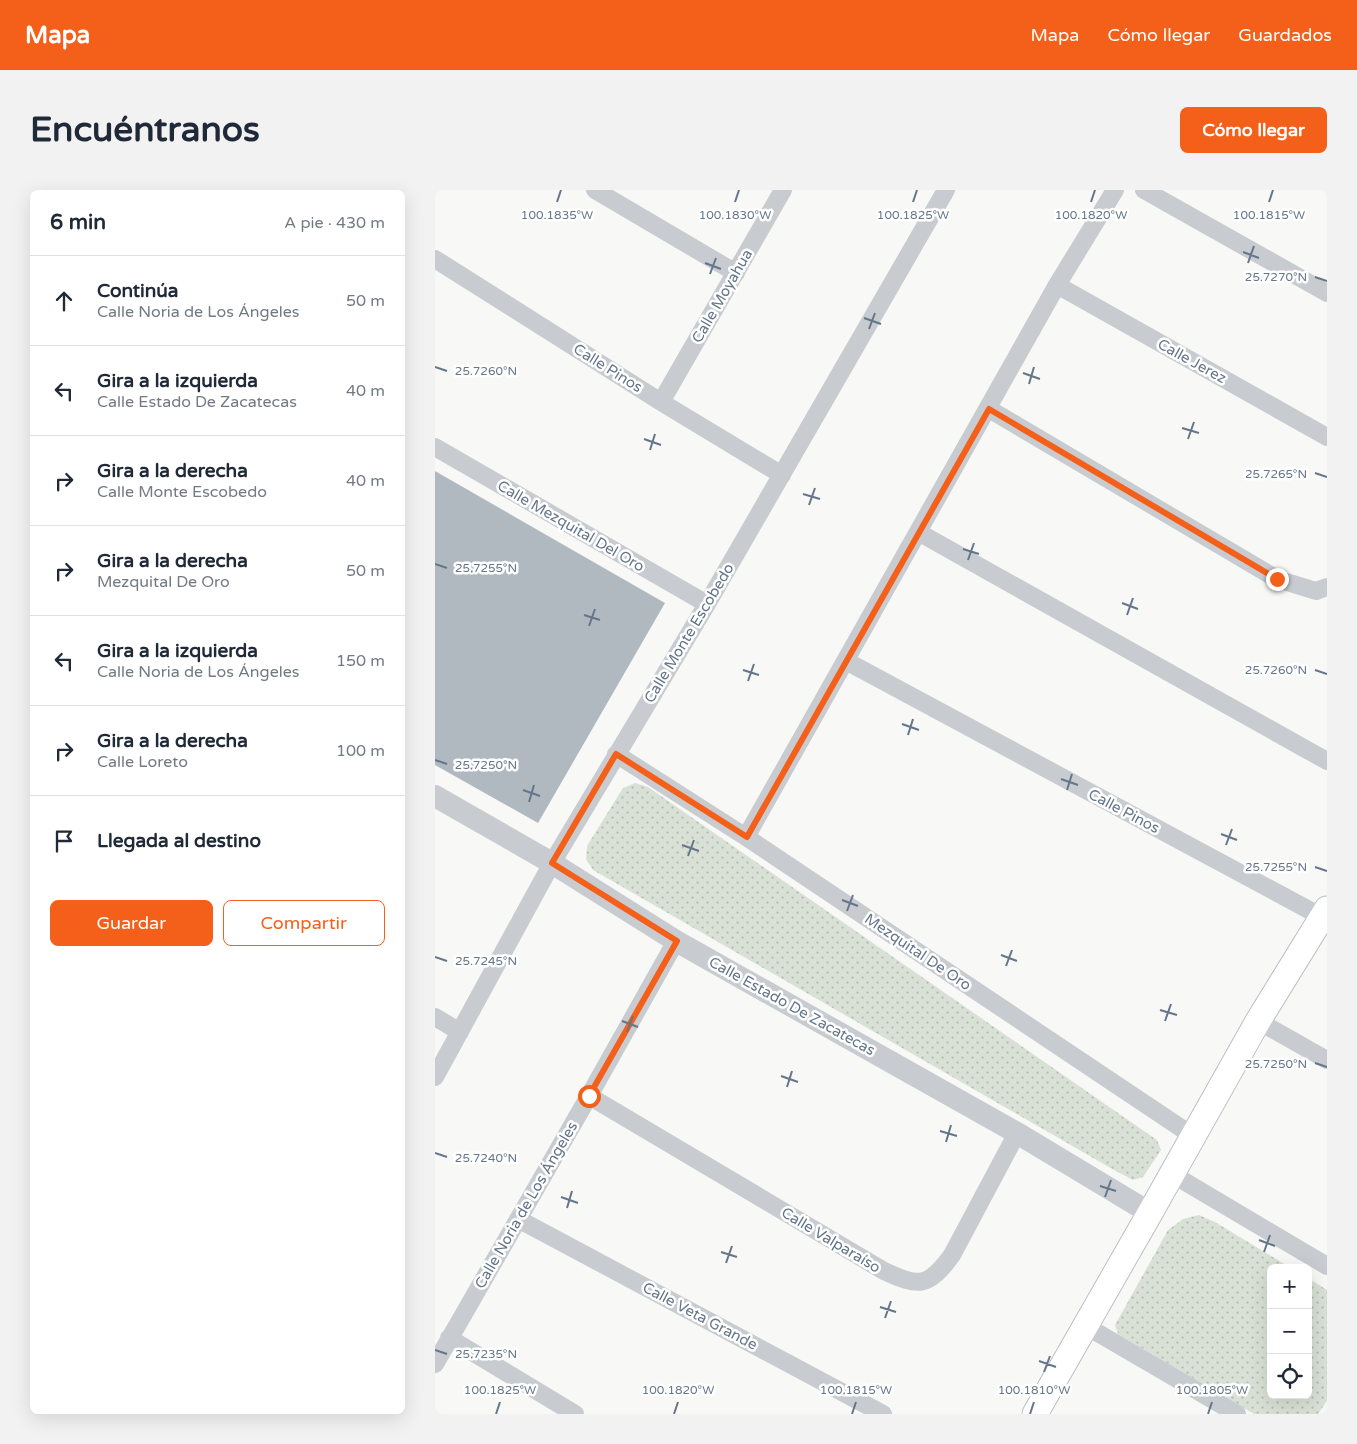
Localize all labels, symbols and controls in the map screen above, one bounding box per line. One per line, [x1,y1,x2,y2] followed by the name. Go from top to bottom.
[25,21,90,50] text: Mapa
[1030,24,1079,46] text: Mapa
[1107,24,1210,46] text: Cómo llegar
[1238,24,1332,46] text: Guardados
[1180,107,1327,153] button: Cómo llegar
[30,109,260,151] text: Encuéntranos
[521,208,593,222] text: 100.1835°W
[699,208,771,222] text: 100.1830°W
[877,208,949,222] text: 100.1825°W
[1055,208,1127,222] text: 100.1820°W
[1233,208,1305,222] text: 100.1815°W
[50,210,106,235] text: 6 min
[284,213,385,233] text: A pie · 430 m
[688,246,756,346] street label: Calle Moyahua
[1245,270,1307,284] text: 25.7270°N
[97,280,179,302] text: Continúa
[50,287,78,315] icon: ahead
[346,291,385,311] text: 50 m
[97,302,299,322] text: Calle Noria de Los Ángeles
[1155,335,1229,387] street label: Calle Jerez
[570,340,646,396] street label: Calle Pinos
[455,364,517,378] text: 25.7260°N
[97,370,258,392] text: Gira a la izquierda
[50,377,78,405] icon: left
[346,381,385,401] text: 40 m
[97,392,297,412] text: Calle Estado De Zacatecas
[97,460,248,482] text: Gira a la derecha
[50,467,78,495] icon: right
[1245,467,1307,481] text: 25.7265°N
[346,471,385,491] text: 40 m
[494,476,648,576] street label: Calle Mezquital Del Oro
[97,482,267,502] text: Calle Monte Escobedo
[97,550,248,572] text: Gira a la derecha
[50,557,78,585] icon: right
[640,560,738,706] street label: Calle Monte Escobedo
[346,561,385,581] text: 50 m
[455,561,517,575] text: 25.7255°N
[1266,568,1289,591] route end
[97,572,230,592] text: Mezquital De Oro
[97,640,258,662] text: Gira a la izquierda
[50,647,78,675] icon: left
[336,651,385,671] text: 150 m
[97,662,299,682] text: Calle Noria de Los Ángeles
[1245,663,1307,677] text: 25.7260°N
[97,730,248,752] text: Gira a la derecha
[50,737,78,765] icon: right
[336,741,385,761] text: 100 m
[97,752,188,772] text: Calle Loreto
[455,758,517,772] text: 25.7250°N
[1085,785,1163,837] street label: Calle Pinos
[50,827,78,855] icon: arrive
[97,830,261,852] text: Llegada al destino
[1245,860,1307,874] text: 25.7255°N
[50,900,213,946] button: Guardar
[223,900,385,946] button: Compartir
[861,910,975,994] street label: Mezquital De Oro
[706,953,878,1059] street label: Calle Estado De Zacatecas
[455,954,517,968] text: 25.7245°N
[1245,1057,1307,1071] text: 25.7250°N
[578,1085,601,1108] route start
[471,1118,581,1292] street label: Calle Noria de Los Ángeles
[455,1151,517,1165] text: 25.7240°N
[778,1203,884,1277] street label: Calle Valparaíso
[1267,1264,1312,1399] map controls
[1267,1264,1312,1309] button: +
[639,1278,761,1354] street label: Calle Veta Grande
[1267,1309,1312,1354] button: −
[455,1347,517,1361] text: 25.7235°N
[1267,1354,1312,1399] button: locate
[464,1383,536,1397] text: 100.1825°W
[642,1383,714,1397] text: 100.1820°W
[820,1383,892,1397] text: 100.1815°W
[998,1383,1070,1397] text: 100.1810°W
[1176,1383,1248,1397] text: 100.1805°W

